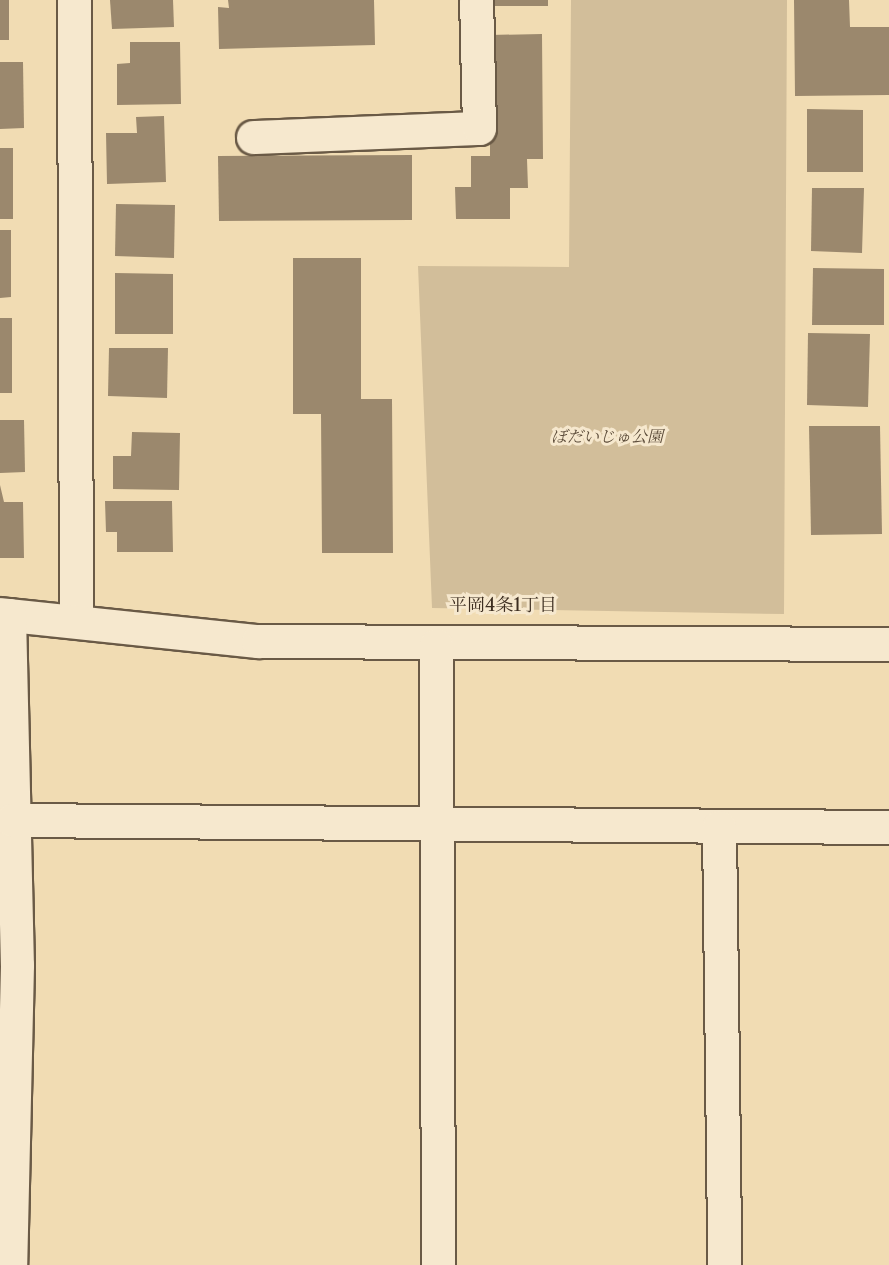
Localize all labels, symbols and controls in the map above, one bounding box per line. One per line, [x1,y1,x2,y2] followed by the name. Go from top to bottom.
[551,426,663,446] park label: ぼだいじゅ公園
[449,594,557,616] district label: 平岡4条1丁目

